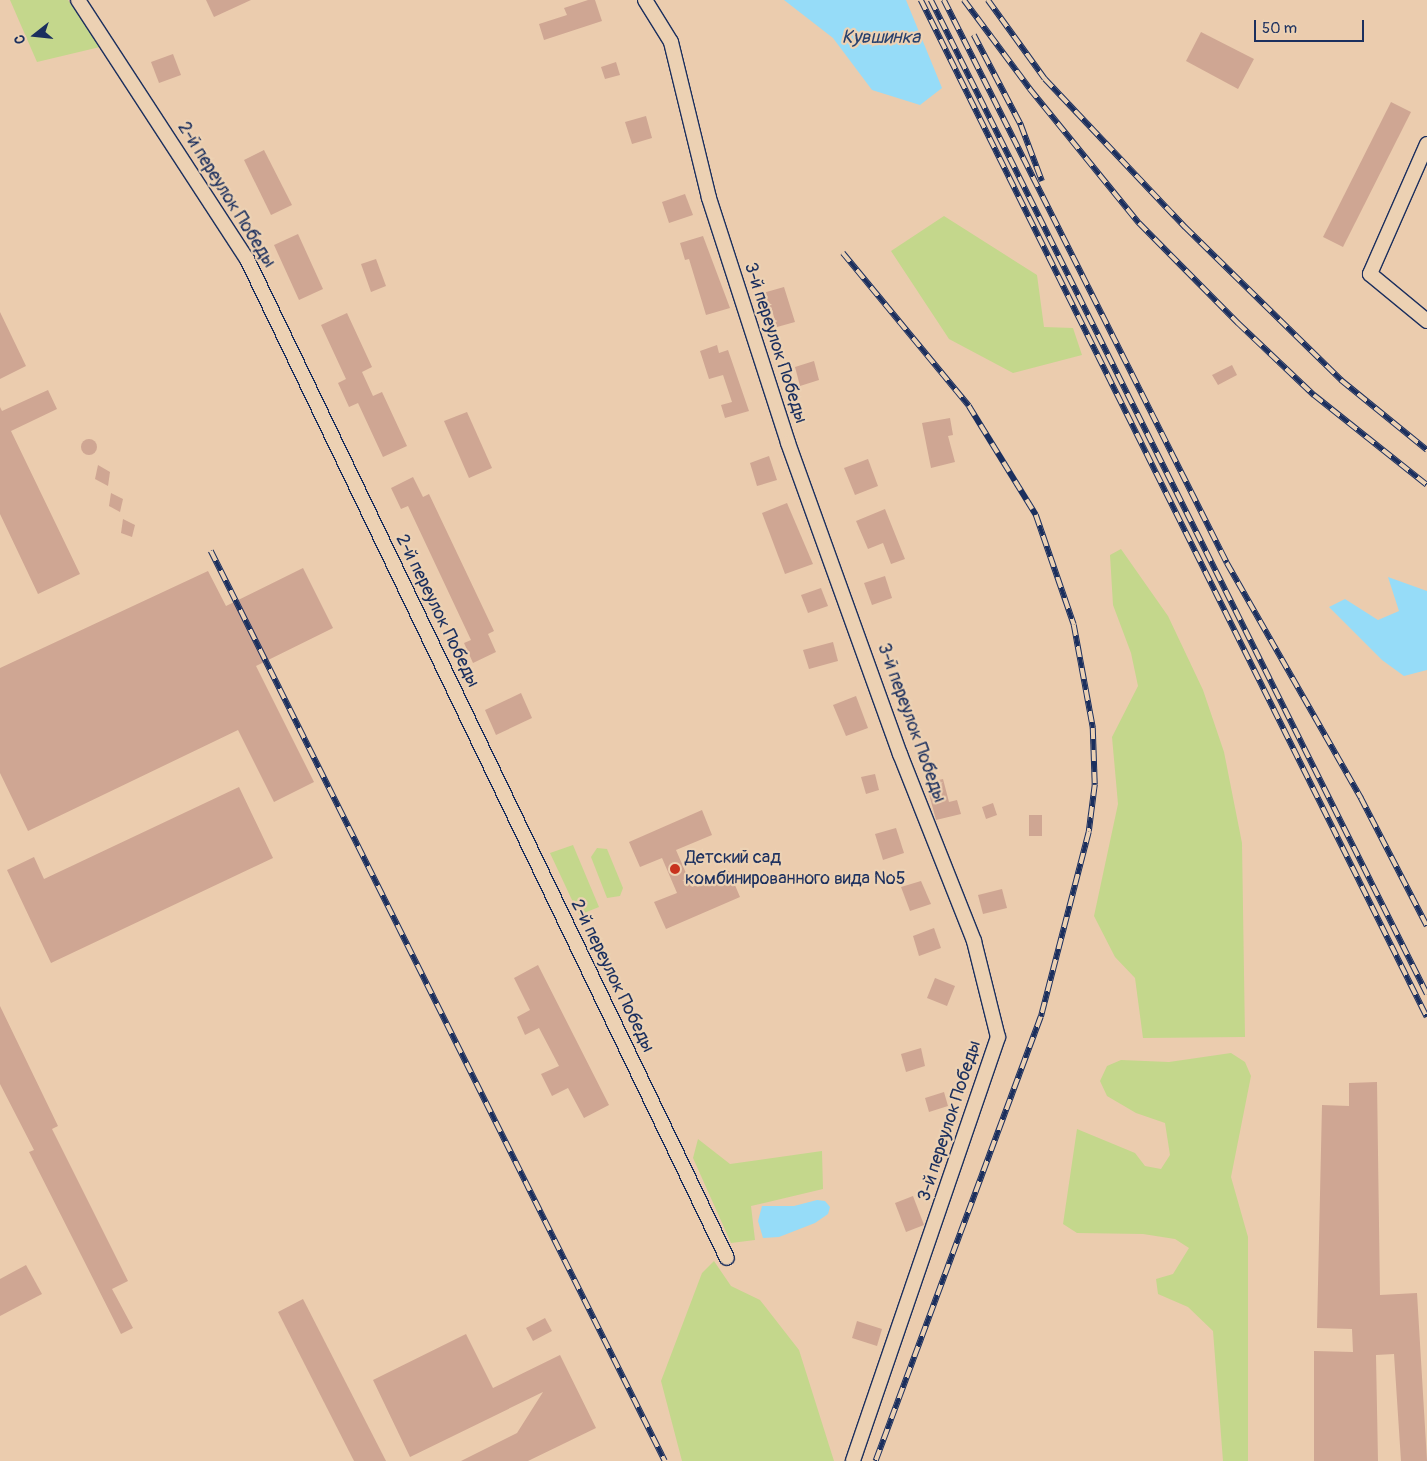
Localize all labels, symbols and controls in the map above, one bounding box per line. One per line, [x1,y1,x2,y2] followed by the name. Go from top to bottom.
[10,10,60,60] north arrow
[1257,10,1367,42] scale bar
[1262,19,1297,38] text: 50 m
[842,27,920,49] water label: Кувшинка
[11,33,29,46] text: С
[172,118,280,272] street label: 2-й переулок Победы
[739,260,811,426] street label: 3-й переулок Победы
[391,531,483,691] street label: 2-й переулок Победы
[872,641,950,805] street label: 3-й переулок Победы
[685,848,905,891] place label: Детский сад комбинированного вида №5
[669,863,681,875] marker: Детский сад комбинированного вида №5
[566,896,658,1056] street label: 2-й переулок Победы
[914,1038,986,1204] street label: 3-й переулок Победы

